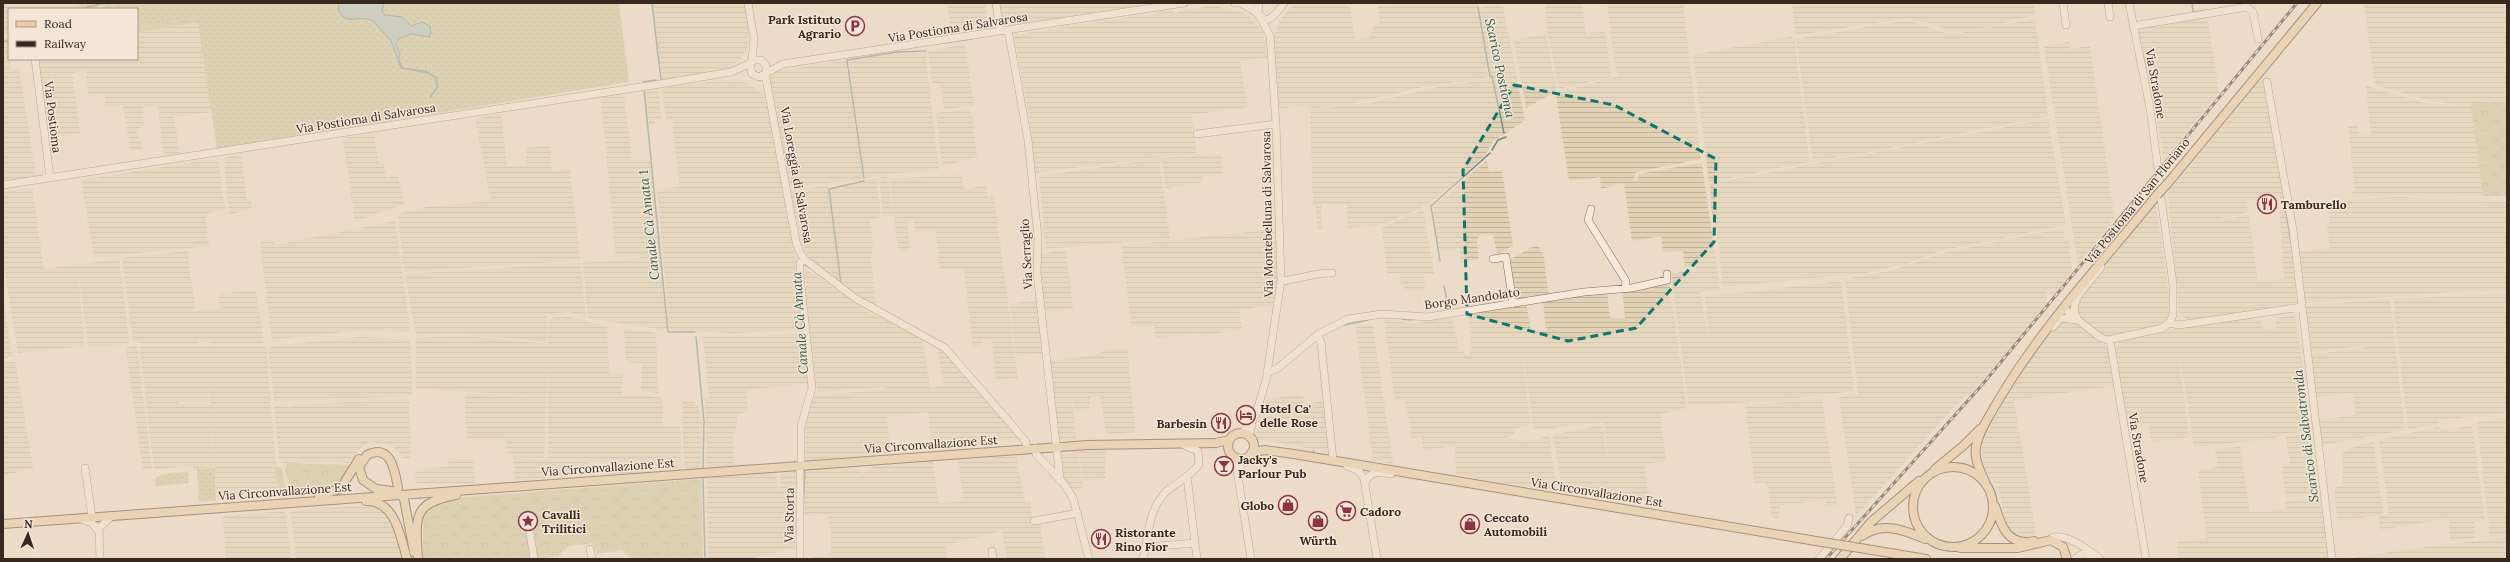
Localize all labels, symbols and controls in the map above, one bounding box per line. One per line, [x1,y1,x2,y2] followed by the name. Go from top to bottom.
[8,8,138,60] legend
[886,9,1029,46] street label: Via Postioma di Salvarosa
[768,12,841,41] place label: Park Istituto Agrario
[844,15,866,37] parking icon: Park Istituto Agrario
[44,16,72,31] text: Road
[1481,17,1519,120] water label: Scarico Postioma
[44,36,87,51] text: Railway
[2142,47,2170,121] street label: Via Stradone
[41,79,65,154] street label: Via Postioma
[294,100,437,137] street label: Via Postioma di Salvarosa
[777,105,816,244] street label: Via Loreggia di Salvarosa
[1258,131,1276,298] street label: Via Montebelluna di Salvarosa
[2081,135,2193,268] street label: Via Postioma di San Floriano
[635,169,663,281] water label: Canale Cà Amata 1
[2256,193,2278,215] restaurant icon: Tamburello
[2281,197,2347,212] place label: Tamburello
[1017,218,1035,291] street label: Via Serraglio
[788,270,812,375] water label: Canale Cà Amata
[1423,284,1521,312] street label: Borgo Mandolato
[2289,368,2323,503] water label: Scarico di Salvatronda
[1260,401,1318,430] place label: Hotel Ca' delle Rose
[1235,404,1257,426] hotel icon: Hotel Ca' delle Rose
[2125,411,2153,485] street label: Via Stradone
[1210,412,1232,434] restaurant icon: Barbesin
[1156,416,1207,431] place label: Barbesin
[863,432,999,456] street label: Via Circonvallazione Est
[1238,452,1306,481] place label: Jacky's Parlour Pub
[540,455,676,479] street label: Via Circonvallazione Est
[1213,455,1235,477] bar icon: Jacky's Parlour Pub
[1529,474,1665,510] street label: Via Circonvallazione Est
[217,479,353,503] street label: Via Circonvallazione Est
[781,487,797,544] street label: Via Storta
[1277,494,1299,516] shop icon: Globo
[1241,498,1274,513] place label: Globo
[1335,500,1357,522] supermarket icon: Cadoro
[1360,504,1401,519] place label: Cadoro
[542,507,586,536] place label: Cavalli Trilitici
[517,510,539,532] place icon: Cavalli Trilitici
[1307,510,1329,532] shop icon: Würth
[1484,510,1547,539] place label: Ceccato Automobili
[1459,513,1481,535] shop icon: Ceccato Automobili
[8,514,48,554] north arrow
[24,517,34,531] text: N
[1115,525,1176,554] place label: Ristorante Rino Fior
[1090,528,1112,550] restaurant icon: Ristorante Rino Fior
[1299,533,1337,548] place label: Würth

